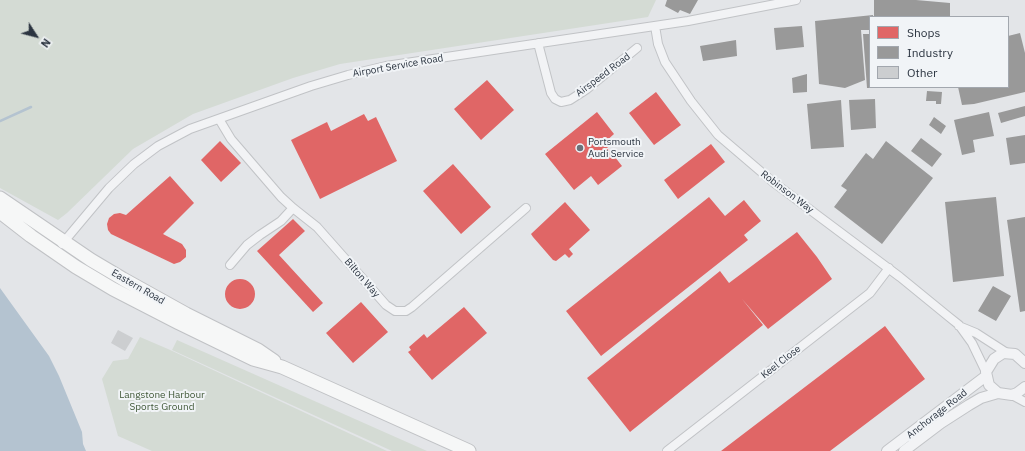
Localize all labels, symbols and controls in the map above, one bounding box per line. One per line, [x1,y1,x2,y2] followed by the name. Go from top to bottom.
[16,16,56,56] north arrow
[869,16,1009,88] legend
[907,25,940,40] text: Shops
[38,36,54,50] text: N
[907,45,953,60] text: Industry
[573,51,633,99] street label: Airspeed Road
[352,52,444,80] street label: Airport Service Road
[907,65,938,80] text: Other
[588,136,644,160] place label: Portsmouth Audi Service
[575,143,585,153] marker: Portsmouth Audi Service
[758,168,816,216] street label: Robinson Way
[342,256,382,300] street label: Bilton Way
[109,267,167,307] street label: Eastern Road
[759,343,803,381] street label: Keel Close
[904,387,970,441] street label: Anchorage Road
[119,389,205,412] park label: Langstone Harbour Sports Ground

